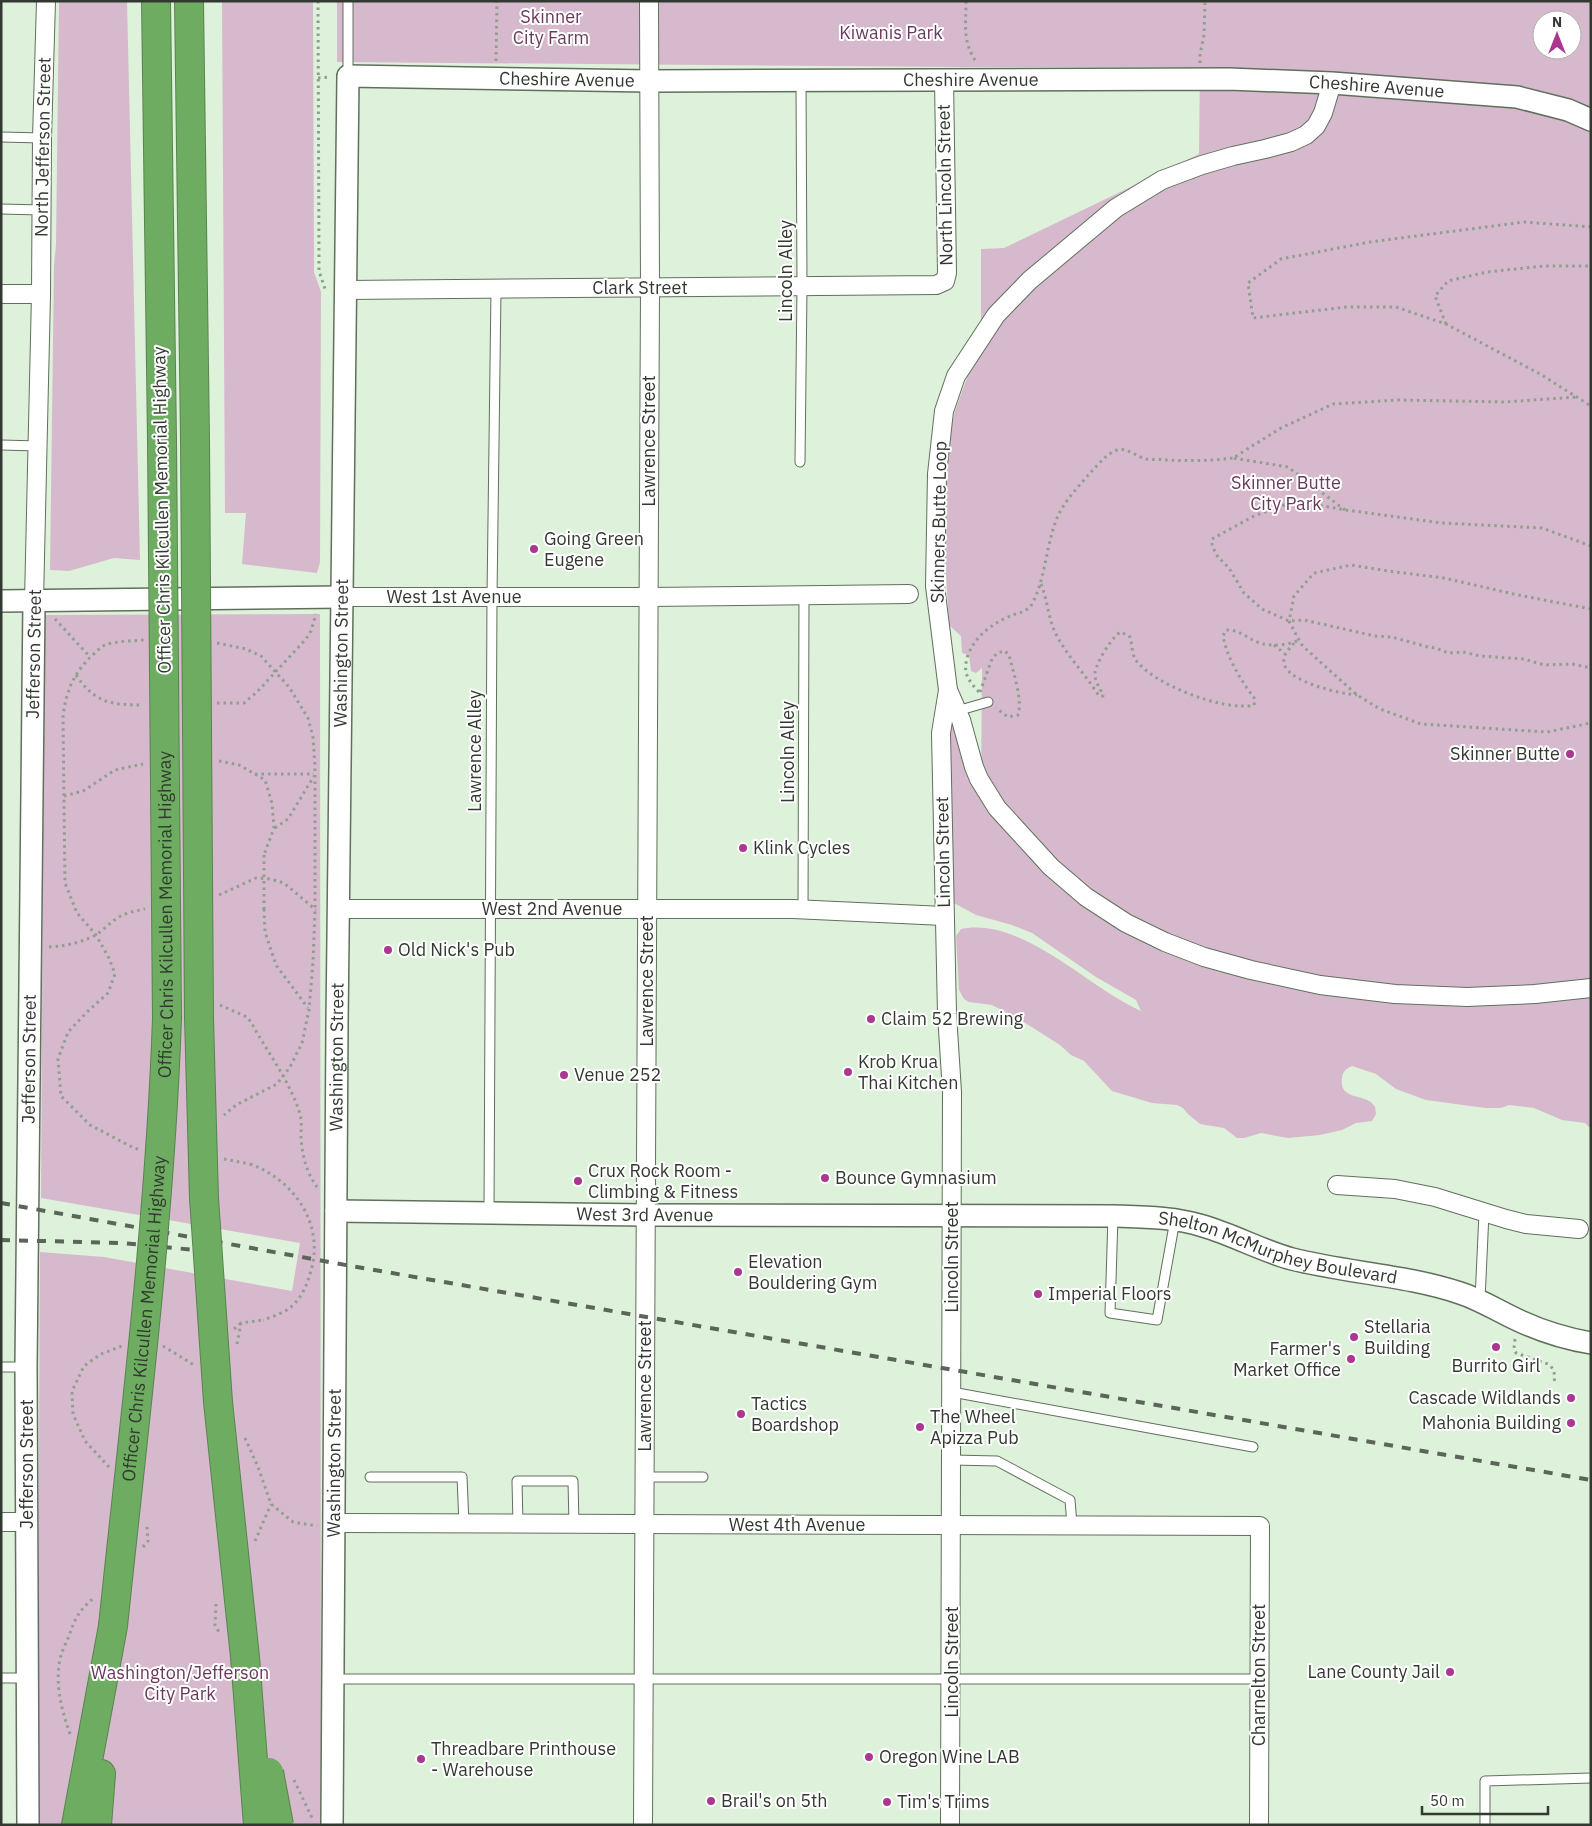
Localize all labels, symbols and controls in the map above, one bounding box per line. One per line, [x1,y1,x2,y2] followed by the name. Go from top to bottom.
[513,5,589,49] park label: Skinner City Farm
[1532,10,1582,60] north arrow
[1552,13,1562,31] text: N
[839,21,943,44] park label: Kiwanis Park
[29,57,56,237] street label: North Jefferson Street
[499,67,635,92] street label: Cheshire Avenue
[903,68,1039,91] street label: Cheshire Avenue
[1309,70,1445,102] street label: Cheshire Avenue
[932,104,957,266] street label: North Lincoln Street
[774,220,797,322] street label: Lincoln Alley
[592,276,688,299] street label: Clark Street
[147,346,176,674] street label: Officer Chris Kilcullen Memorial Highway
[637,375,660,507] street label: Lawrence Street
[926,441,951,603] street label: Skinners Butte Loop
[1231,471,1341,515] park label: Skinner Butte City Park
[544,527,644,571] place label: Going Green Eugene
[528,543,540,555] marker: Going Green Eugene
[328,578,353,728] street label: Washington Street
[386,585,522,608] street label: West 1st Avenue
[21,589,46,719] street label: Jefferson Street
[463,690,486,812] street label: Lawrence Alley
[776,701,799,803] street label: Lincoln Alley
[1450,742,1560,765] place label: Skinner Butte
[1564,748,1576,760] marker: Skinner Butte
[152,751,178,1079] street label: Officer Chris Kilcullen Memorial Highway
[930,796,955,908] street label: Lincoln Street
[753,836,850,859] place label: Klink Cycles
[737,842,749,854] marker: Klink Cycles
[482,897,622,920] street label: West 2nd Avenue
[635,915,658,1047] street label: Lawrence Street
[398,938,515,961] place label: Old Nick's Pub
[382,944,394,956] marker: Old Nick's Pub
[324,982,348,1132] street label: Washington Street
[17,994,41,1124] street label: Jefferson Street
[881,1007,1024,1030] place label: Claim 52 Brewing
[865,1013,877,1025] marker: Claim 52 Brewing
[858,1050,958,1094] place label: Krob Krua Thai Kitchen
[574,1063,661,1086] place label: Venue 252
[842,1066,854,1078] marker: Krob Krua Thai Kitchen
[558,1069,570,1081] marker: Venue 252
[117,1155,171,1483] street label: Officer Chris Kilcullen Memorial Highway
[588,1159,738,1203] place label: Crux Rock Room - Climbing & Fitness
[835,1166,997,1189] place label: Bounce Gymnasium
[819,1172,831,1184] marker: Bounce Gymnasium
[572,1175,584,1187] marker: Crux Rock Room - Climbing & Fitness
[940,1201,963,1313] street label: Lincoln Street
[576,1202,714,1226] street label: West 3rd Avenue
[1157,1206,1399,1289] street label: Shelton McMurphey Boulevard
[748,1250,878,1294] place label: Elevation Bouldering Gym
[732,1266,744,1278] marker: Elevation Bouldering Gym
[1048,1282,1172,1305] place label: Imperial Floors
[1032,1288,1044,1300] marker: Imperial Floors
[1364,1315,1431,1359] place label: Stellaria Building
[633,1320,656,1452] street label: Lawrence Street
[1348,1331,1360,1343] marker: Stellaria Building
[1233,1337,1341,1381] place label: Farmer's Market Office
[1490,1341,1502,1353] marker: Burrito Girl
[1345,1353,1357,1365] marker: Farmer's Market Office
[1452,1354,1540,1377] place label: Burrito Girl
[1408,1386,1561,1409] place label: Cascade Wildlands
[322,1388,346,1538] street label: Washington Street
[751,1392,839,1436] place label: Tactics Boardshop
[1565,1392,1577,1404] marker: Cascade Wildlands
[15,1399,38,1529] street label: Jefferson Street
[930,1405,1019,1449] place label: The Wheel Apizza Pub
[735,1408,747,1420] marker: Tactics Boardshop
[1422,1411,1561,1434] place label: Mahonia Building
[1565,1417,1577,1429] marker: Mahonia Building
[914,1421,926,1433] marker: The Wheel Apizza Pub
[729,1513,865,1536] street label: West 4th Avenue
[1247,1604,1270,1746] street label: Charnelton Street
[940,1606,963,1718] street label: Lincoln Street
[1308,1660,1440,1683] place label: Lane County Jail
[91,1661,269,1705] park label: Washington/Jefferson City Park
[1444,1666,1456,1678] marker: Lane County Jail
[431,1737,616,1781] place label: Threadbare Printhouse - Warehouse
[879,1745,1020,1768] place label: Oregon Wine LAB
[863,1751,875,1763] marker: Oregon Wine LAB
[415,1753,427,1765] marker: Threadbare Printhouse - Warehouse
[1422,1784,1548,1816] scale bar
[721,1789,828,1812] place label: Brail's on 5th
[897,1790,990,1813] place label: Tim's Trims
[1430,1791,1465,1810] text: 50 m
[705,1795,717,1807] marker: Brail's on 5th
[881,1796,893,1808] marker: Tim's Trims

